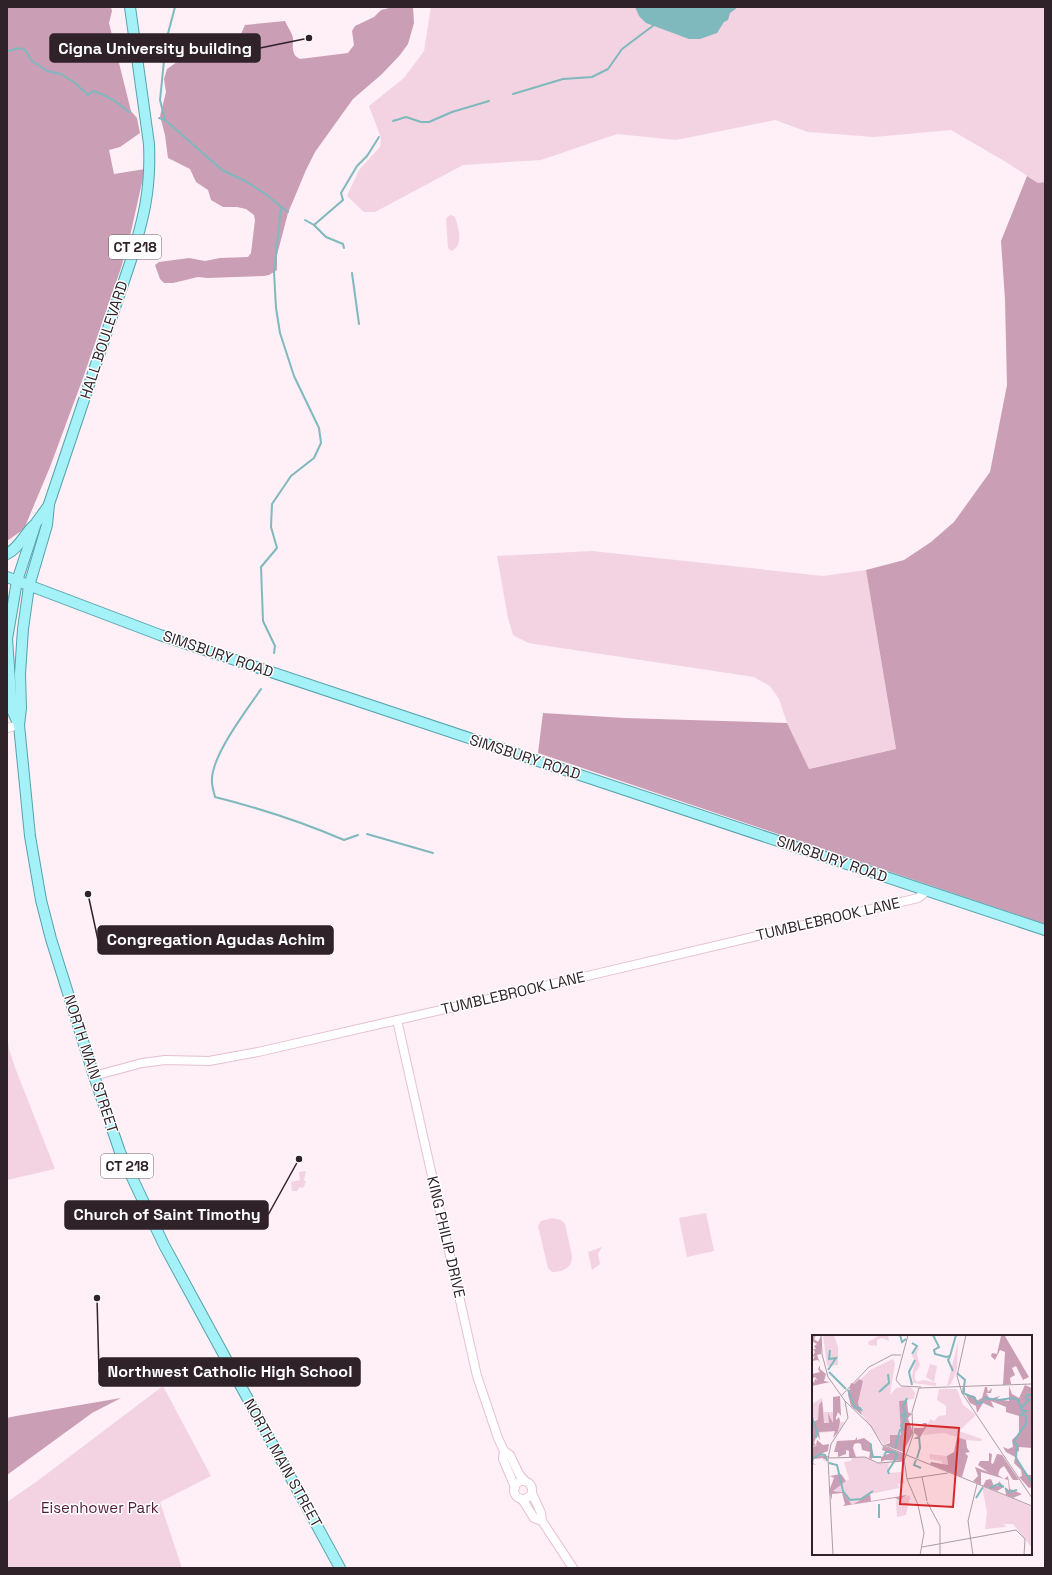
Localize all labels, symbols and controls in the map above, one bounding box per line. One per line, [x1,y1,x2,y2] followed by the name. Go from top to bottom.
[50,34,260,62] callout: Cigna University building
[58,38,252,59] text: Cigna University building
[109,235,161,259] road number: CT 218
[75,278,132,401] street label: HALL BOULEVARD
[160,626,276,681] street label: SIMSBURY ROAD
[467,730,583,783] street label: SIMSBURY ROAD
[774,831,890,886] street label: SIMSBURY ROAD
[754,893,902,944] street label: TUMBLEBROOK LANE
[98,926,333,954] callout: Congregation Agudas Achim
[107,929,325,950] text: Congregation Agudas Achim
[439,967,587,1018] street label: TUMBLEBROOK LANE
[60,992,123,1136] street label: NORTH MAIN STREET
[101,1154,153,1178] road number: CT 218
[423,1174,470,1300] street label: KING PHILIP DRIVE
[65,1201,268,1229] callout: Church of Saint Timothy
[73,1204,261,1225] text: Church of Saint Timothy
[812,1335,1032,1555] inset map
[99,1358,360,1386] callout: Northwest Catholic High School
[108,1361,352,1382] text: Northwest Catholic High School
[240,1395,327,1531] street label: NORTH MAIN STREET
[41,1498,159,1517] park label: Eisenhower Park

